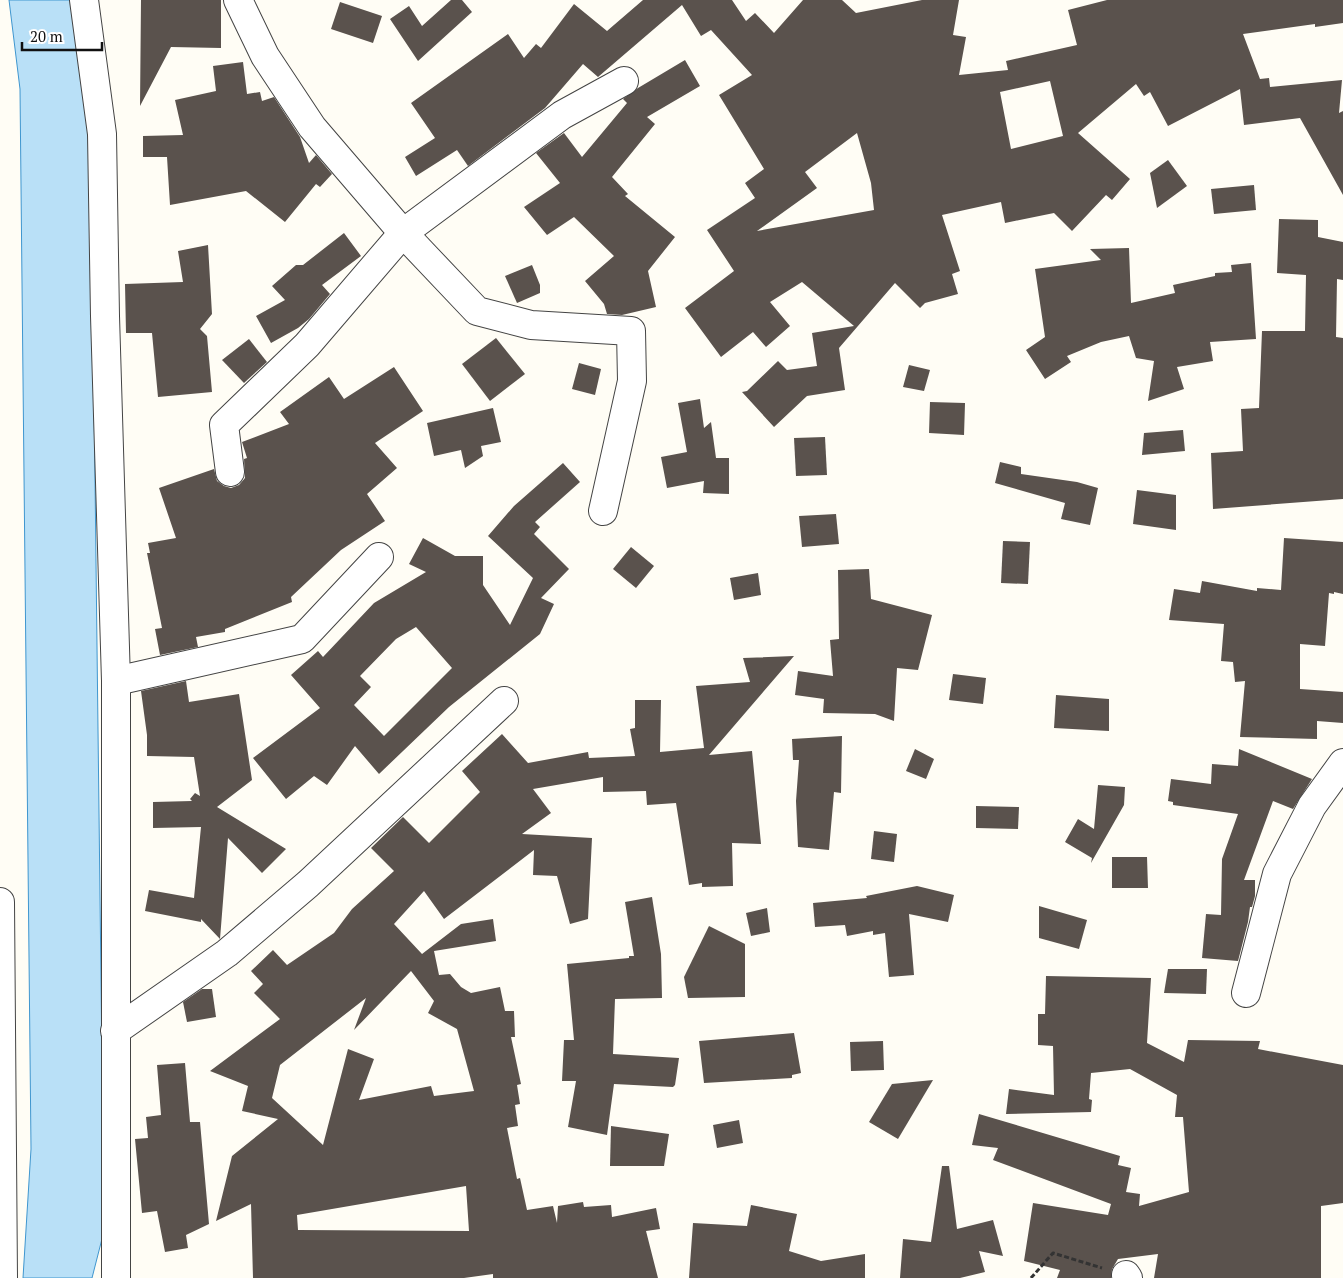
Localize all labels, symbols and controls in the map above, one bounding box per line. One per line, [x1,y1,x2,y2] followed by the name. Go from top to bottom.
[22,20,102,52] scale bar
[30,26,63,46] text: 20 m

